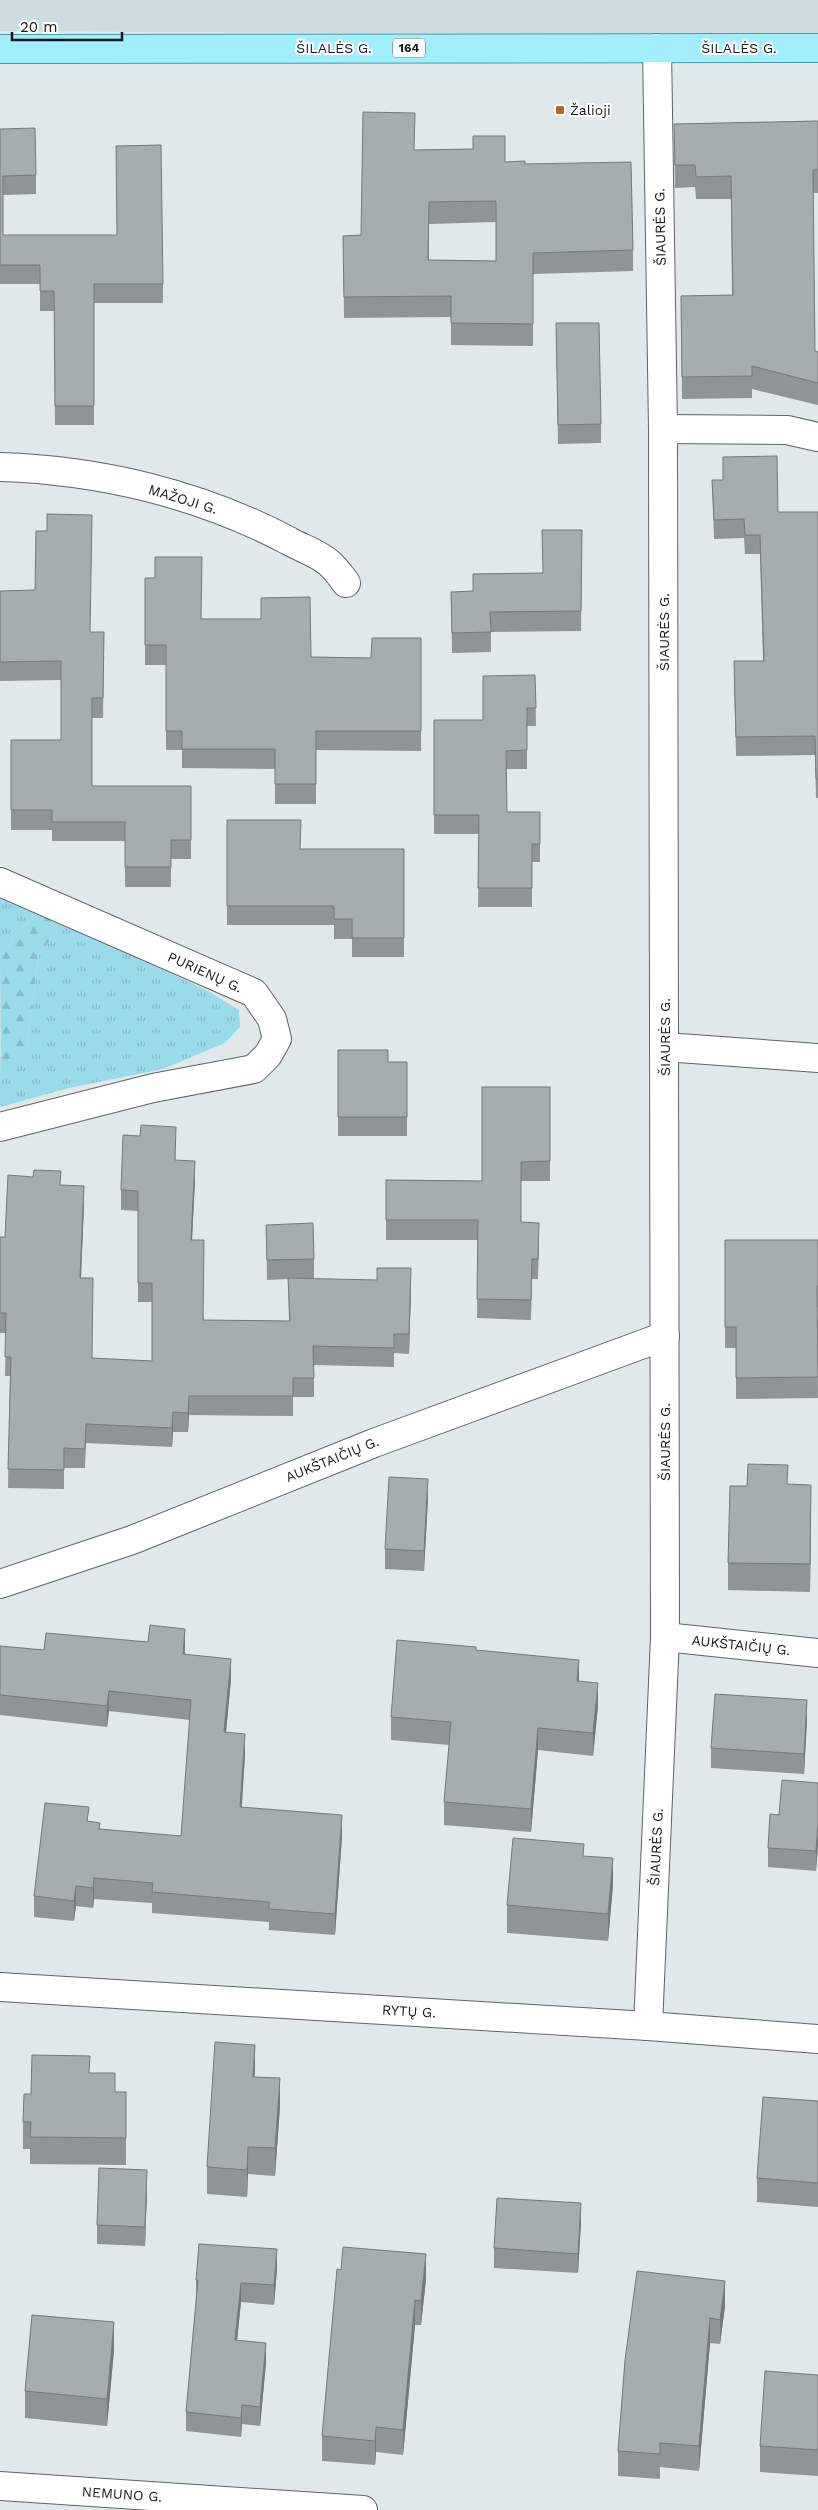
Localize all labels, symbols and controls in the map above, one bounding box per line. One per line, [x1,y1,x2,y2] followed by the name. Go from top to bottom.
[12,10,122,42] scale bar
[20,18,58,36] text: 20 m
[393,38,425,58] road number: 164
[296,40,372,56] street label: ŠILALĖS G.
[701,40,777,56] street label: ŠILALĖS G.
[570,102,611,118] place label: Žalioji
[554,104,566,116] marker: Žalioji
[651,188,669,266] street label: ŠIAURĖS G.
[147,481,219,517] street label: MAŽOJI G.
[656,593,672,671] street label: ŠIAURĖS G.
[165,948,245,996] street label: PURIENŲ G.
[657,998,673,1076] street label: ŠIAURĖS G.
[657,1403,673,1481] street label: ŠIAURĖS G.
[283,1433,381,1485] street label: AUKŠTAIČIŲ G.
[691,1632,791,1658] street label: AUKŠTAIČIŲ G.
[646,1808,666,1886] street label: ŠIAURĖS G.
[382,2002,436,2020] street label: RYTŲ G.
[81,2483,163,2505] street label: NEMUNO G.

